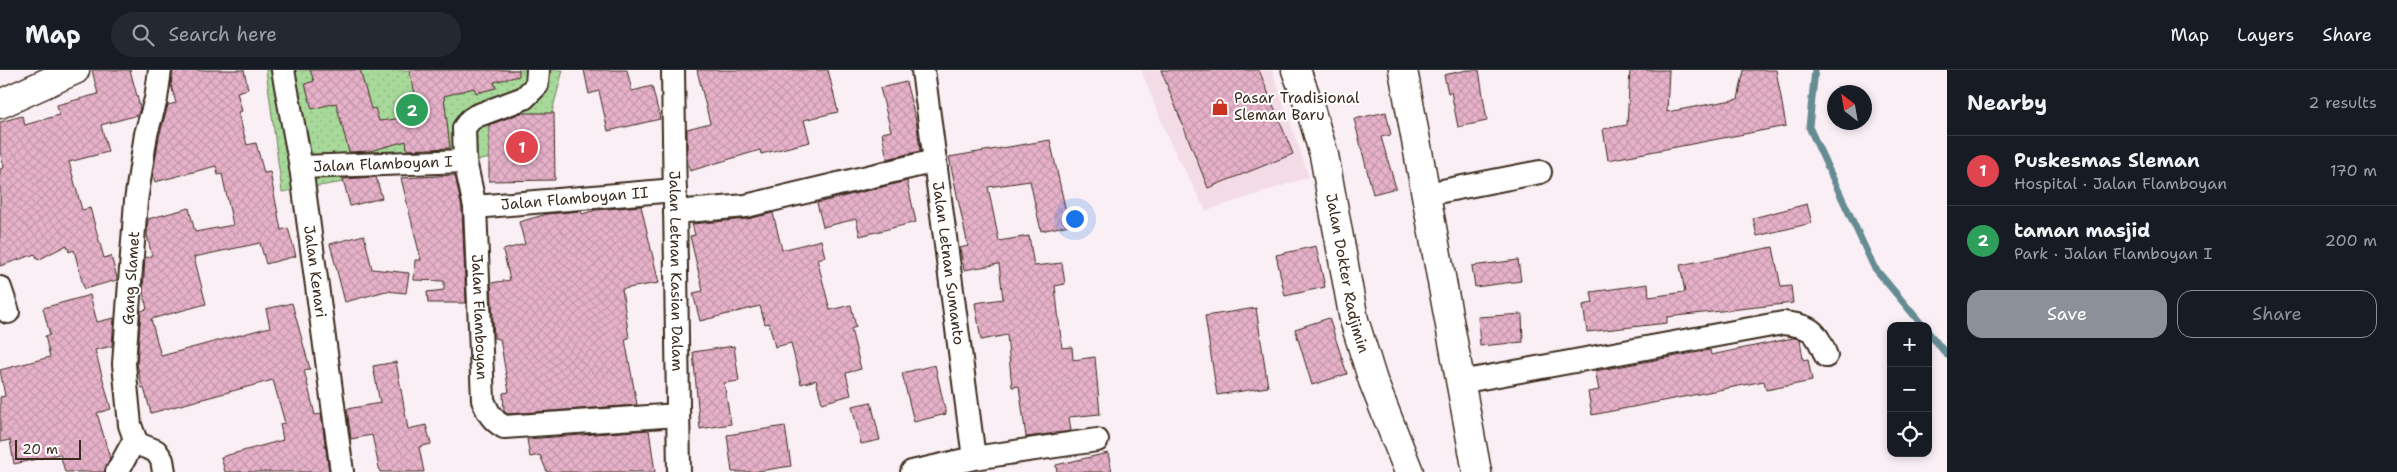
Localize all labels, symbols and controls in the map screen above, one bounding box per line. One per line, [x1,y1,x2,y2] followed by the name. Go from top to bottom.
[111,12,461,57] search box
[25,19,81,51] text: Map
[129,21,157,49] icon: search
[169,22,277,47] text: Search here
[2171,23,2209,47] text: Map
[2237,23,2294,47] text: Layers
[2322,23,2372,47] text: Share
[1827,85,1872,130] north arrow
[1234,88,1360,125] place label: Pasar Tradisional Sleman Baru
[1967,89,2047,117] text: Nearby
[396,91,428,129] pin: 2
[2308,92,2377,113] text: 2 results
[1210,97,1230,117] shop icon: Pasar Tradisional Sleman Baru
[506,128,538,166] pin: 1
[2014,148,2200,173] text: Puskesmas Sleman
[313,151,453,177] street label: Jalan Flamboyan I
[1979,160,1987,181] text: 1
[2330,160,2377,181] text: 170 m
[665,171,687,371] street label: Jalan Letnan Kasian Dalam
[2014,173,2227,194] text: Hospital · Jalan Flamboyan
[928,180,969,346] street label: Jalan Letnan Sumanto
[500,182,649,215] street label: Jalan Flamboyan II
[1321,192,1374,355] street label: Jalan Dokter Radjimin
[1062,206,1088,232] your location
[2014,218,2150,243] text: taman masjid
[299,224,331,319] street label: Jalan Kenari
[118,230,144,326] street label: Gang Slamet
[1977,230,1989,251] text: 2
[2325,230,2377,251] text: 200 m
[2014,243,2212,264] text: Park · Jalan Flamboyan I
[467,254,492,380] street label: Jalan Flamboyan
[1967,290,2167,338] button: Save
[2177,290,2377,338] button: Share
[1887,322,1932,457] map controls
[1887,322,1932,367] button: +
[1887,367,1932,412] button: −
[1887,412,1932,457] button: locate
[15,437,81,460] scale bar
[22,440,58,458] text: 20 m

